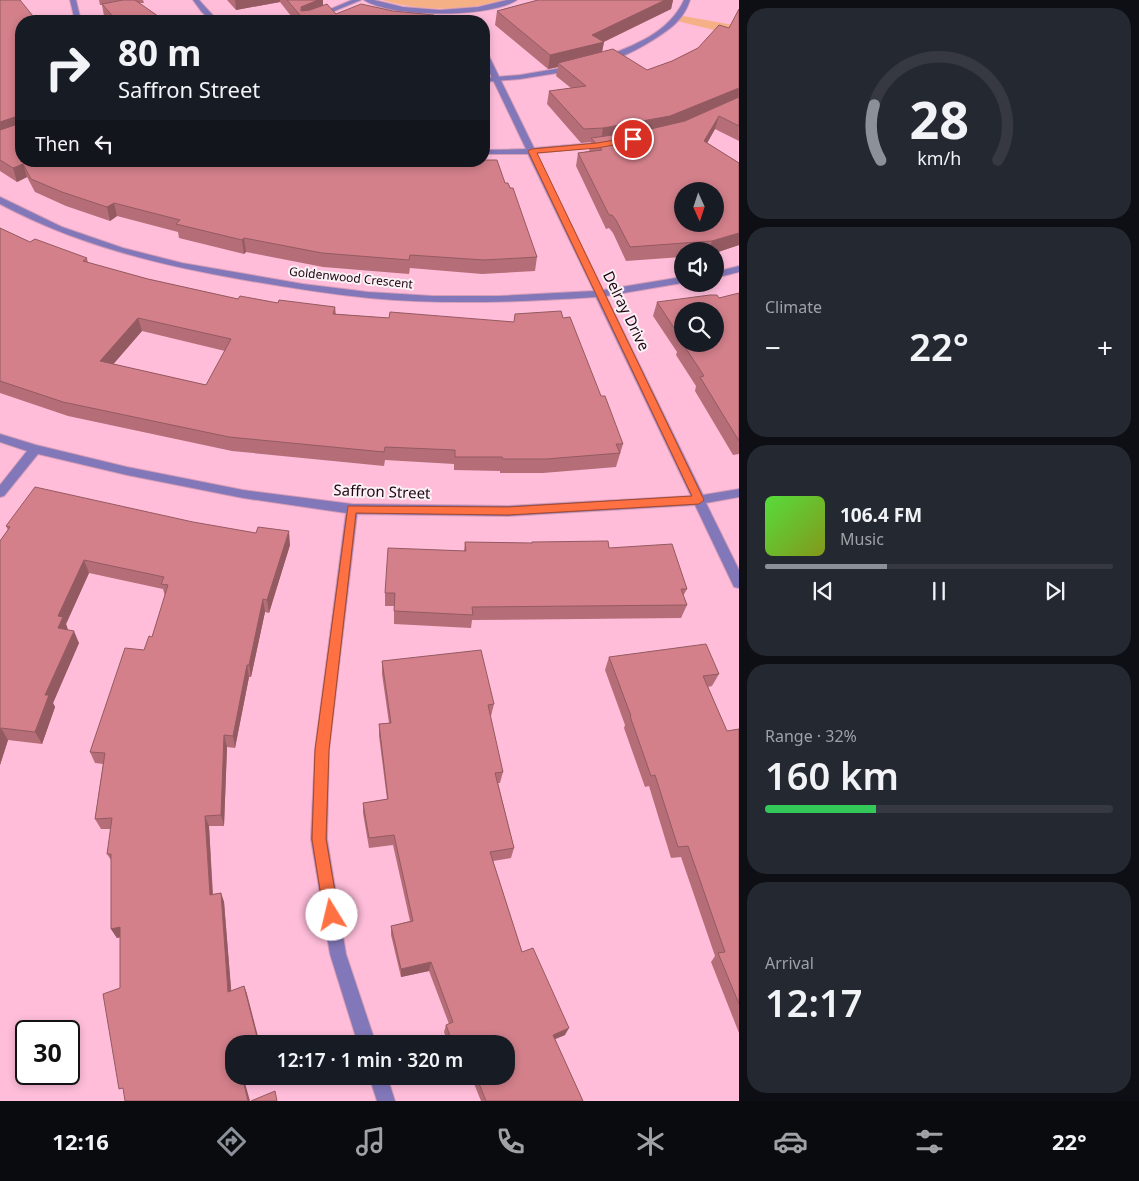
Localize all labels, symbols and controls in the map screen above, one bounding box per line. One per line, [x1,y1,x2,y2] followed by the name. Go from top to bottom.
[118,29,201,76] text: 80 m
[35,35,100,100] icon: right
[118,74,260,104] text: Saffron Street
[909,83,969,154] text: 28
[612,118,654,160] pin
[619,125,647,153] icon: arrive
[90,130,118,158] icon: left
[35,131,80,157] text: Then
[917,146,961,170] text: km/h
[674,182,724,232] north arrow
[674,182,724,352] map controls
[674,242,724,292] button: sound
[288,263,414,293] street label: Goldenwood Crescent
[599,267,655,354] street label: Delray Drive
[765,296,822,318] text: Climate
[674,302,724,352] button: search
[909,320,969,372] text: 22°
[765,328,781,366] text: −
[1097,328,1113,366] text: +
[333,479,431,503] street label: Saffron Street
[840,502,922,528] text: 106.4 FM
[840,528,884,550] text: Music
[809,577,837,605] icon: previous
[925,577,953,605] icon: pause
[1041,577,1069,605] icon: next
[765,725,857,747] text: Range · 32%
[765,749,899,801] text: 160 km
[305,888,357,940] position arrow
[765,952,814,974] text: Arrival
[765,976,862,1028] text: 12:17
[15,1020,80,1085] speed limit sign: 30
[277,1047,463,1073] text: 12:17 · 1 min · 320 m
[214,1124,249,1159] icon: directions
[353,1124,388,1159] icon: music
[493,1124,528,1159] icon: phone
[633,1124,668,1159] icon: climate
[773,1124,808,1159] icon: car
[912,1124,947,1159] icon: filters
[52,1126,109,1156] text: 12:16
[1052,1126,1087,1156] text: 22°

